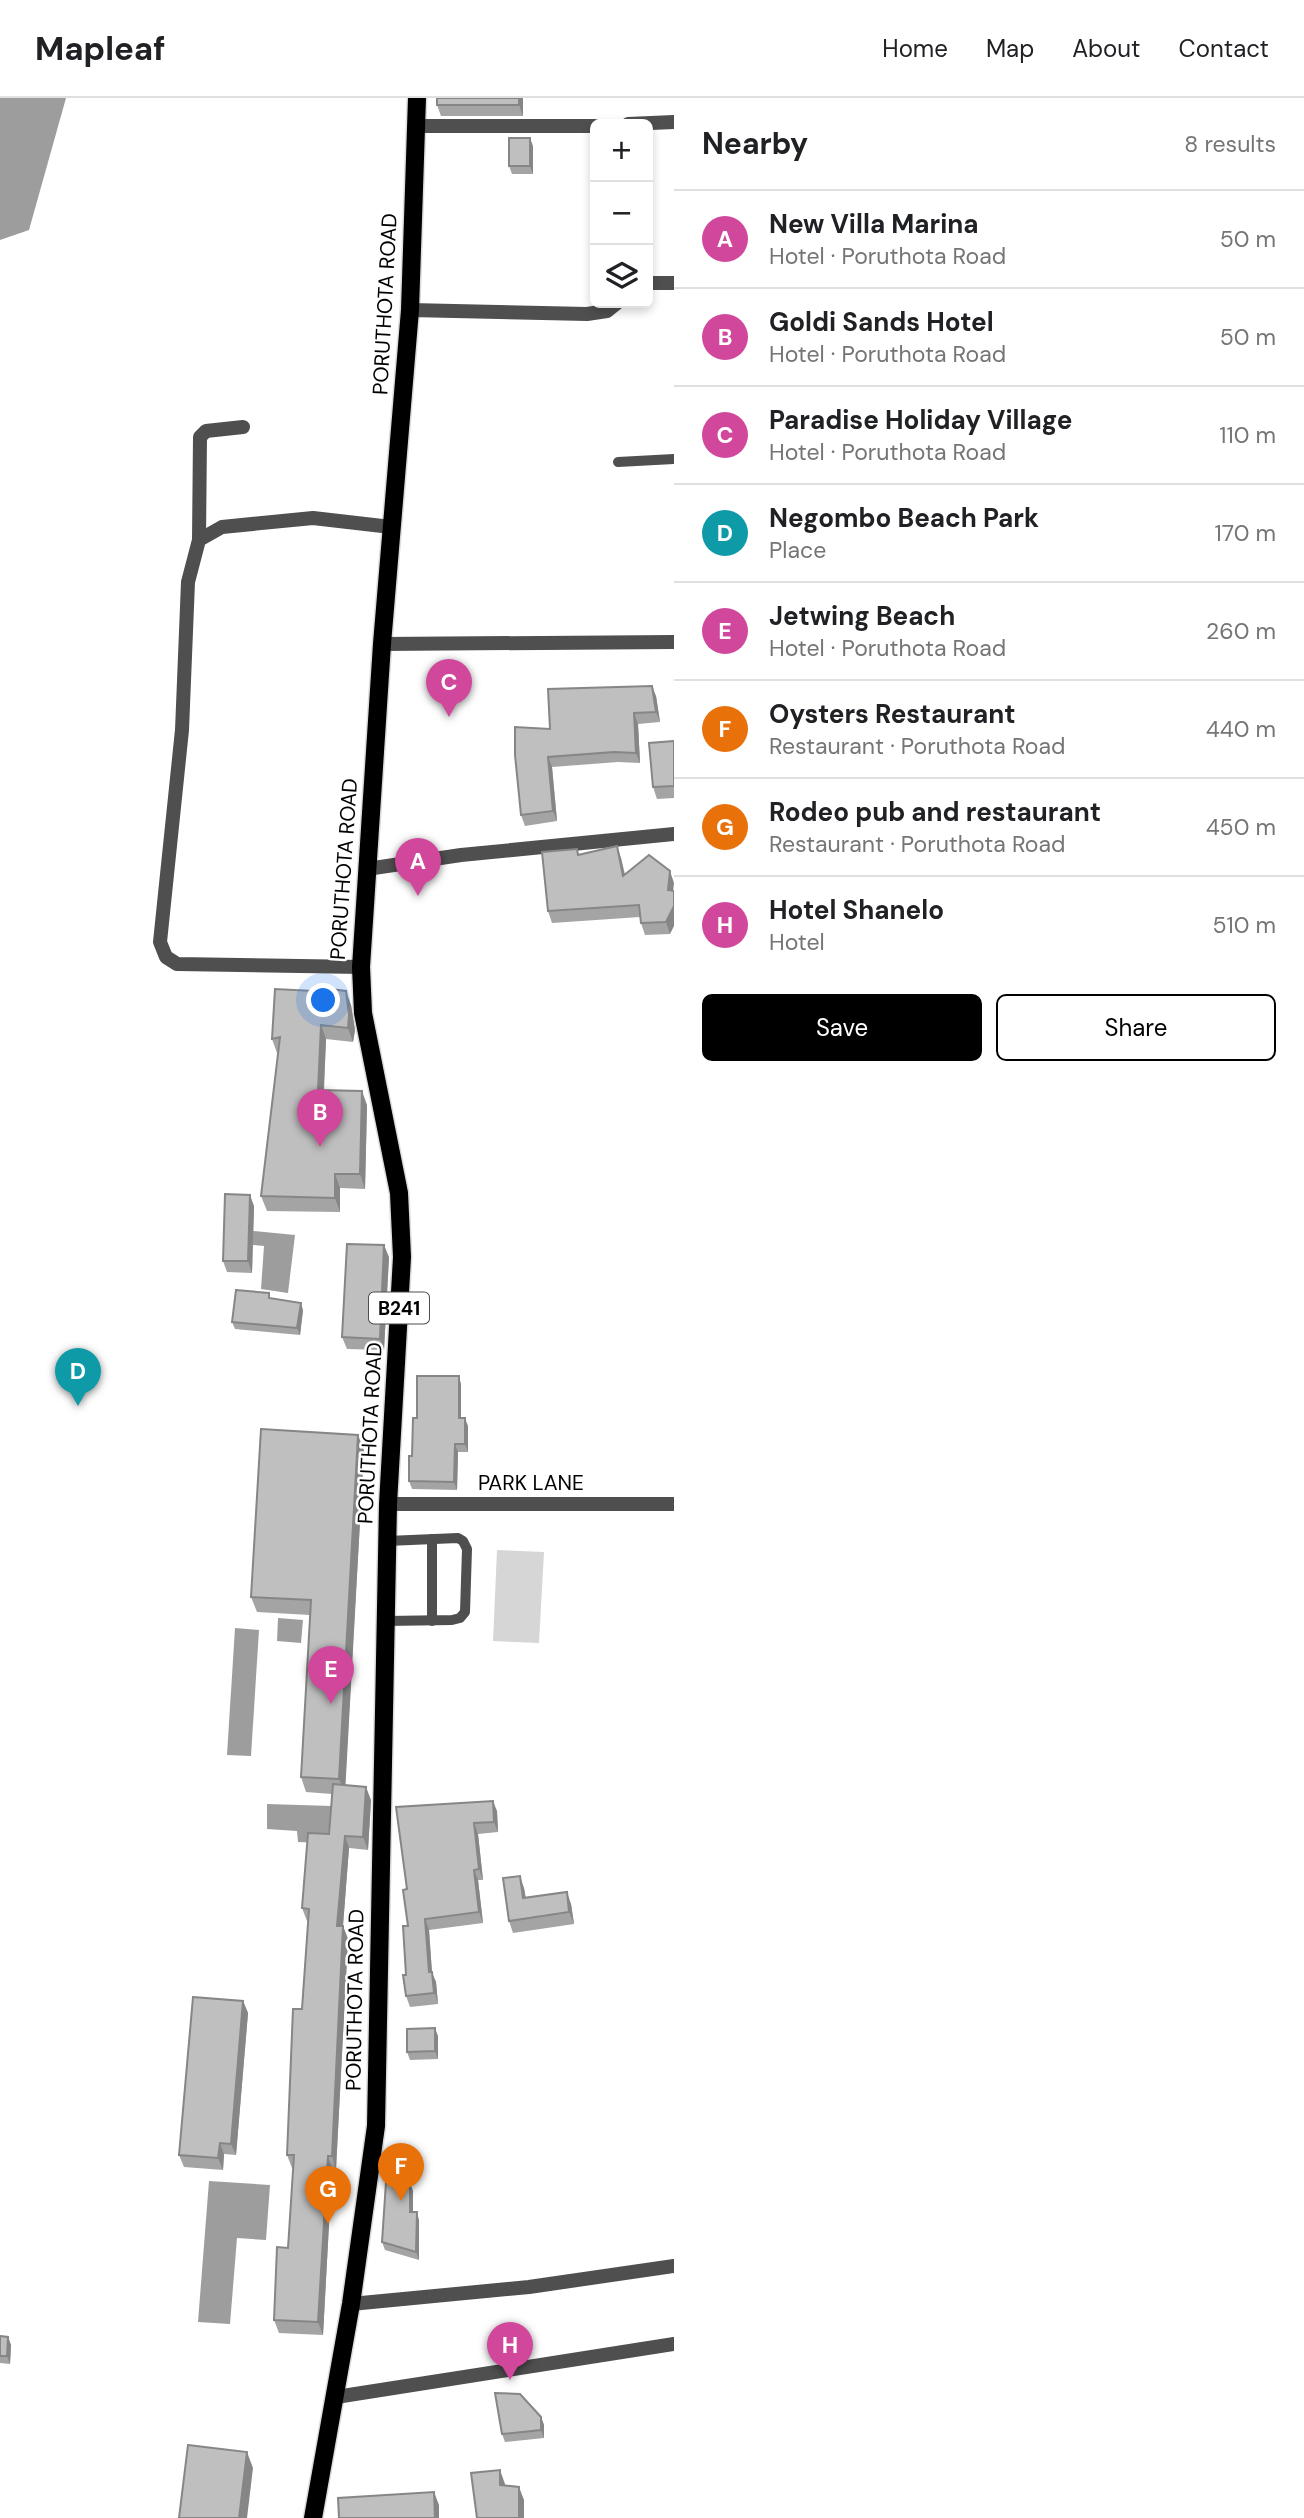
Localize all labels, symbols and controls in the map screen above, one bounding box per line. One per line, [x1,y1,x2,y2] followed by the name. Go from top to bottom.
[35,27,165,70] text: Mapleaf
[882,33,948,64] text: Home
[986,33,1034,64] text: Map
[1072,33,1141,64] text: About
[1179,33,1269,64] text: Contact
[590,119,653,308] map controls
[590,119,653,182] button: +
[702,124,808,163] text: Nearby
[1184,129,1276,159] text: 8 results
[590,182,653,245] button: −
[769,207,979,241] text: New Villa Marina
[366,212,404,396] street label: PORUTHOTA ROAD
[717,224,733,254] text: A
[1220,224,1276,254] text: 50 m
[769,241,1006,271] text: Hotel · Poruthota Road
[590,245,653,308] button: layers
[769,305,994,339] text: Goldi Sands Hotel
[718,322,732,352] text: B
[1220,322,1276,352] text: 50 m
[769,339,1006,369] text: Hotel · Poruthota Road
[769,403,1072,437] text: Paradise Holiday Village
[717,420,733,450] text: C
[1219,420,1276,450] text: 110 m
[769,437,1006,467] text: Hotel · Poruthota Road
[769,501,1039,535] text: Negombo Beach Park
[717,518,733,548] text: D
[1215,518,1276,548] text: 170 m
[769,535,826,565] text: Place
[769,599,955,633] text: Jetwing Beach
[718,616,732,646] text: E
[1206,616,1276,646] text: 260 m
[769,633,1006,663] text: Hotel · Poruthota Road
[426,659,472,717] pin: C
[769,697,1015,731] text: Oysters Restaurant
[719,714,731,744] text: F
[1206,714,1276,744] text: 440 m
[769,731,1065,761] text: Restaurant · Poruthota Road
[324,777,364,961] street label: PORUTHOTA ROAD
[769,795,1101,829] text: Rodeo pub and restaurant
[716,812,734,842] text: G
[1206,812,1276,842] text: 450 m
[769,829,1065,859] text: Restaurant · Poruthota Road
[395,838,441,896] pin: A
[769,893,944,927] text: Hotel Shanelo
[717,910,733,940] text: H
[1212,910,1276,940] text: 510 m
[769,927,825,957] text: Hotel
[306,983,340,1017] your location
[702,994,982,1061] button: Save
[996,994,1276,1061] button: Share
[297,1089,343,1147] pin: B
[369,1292,429,1324] road number: B241
[351,1341,389,1525] street label: PORUTHOTA ROAD
[55,1348,101,1406] pin: D
[478,1469,584,1497] street label: PARK LANE
[308,1646,354,1704] pin: E
[339,1909,371,2091] street label: PORUTHOTA ROAD
[378,2143,424,2201] pin: F
[305,2166,351,2224] pin: G
[487,2322,533,2380] pin: H

